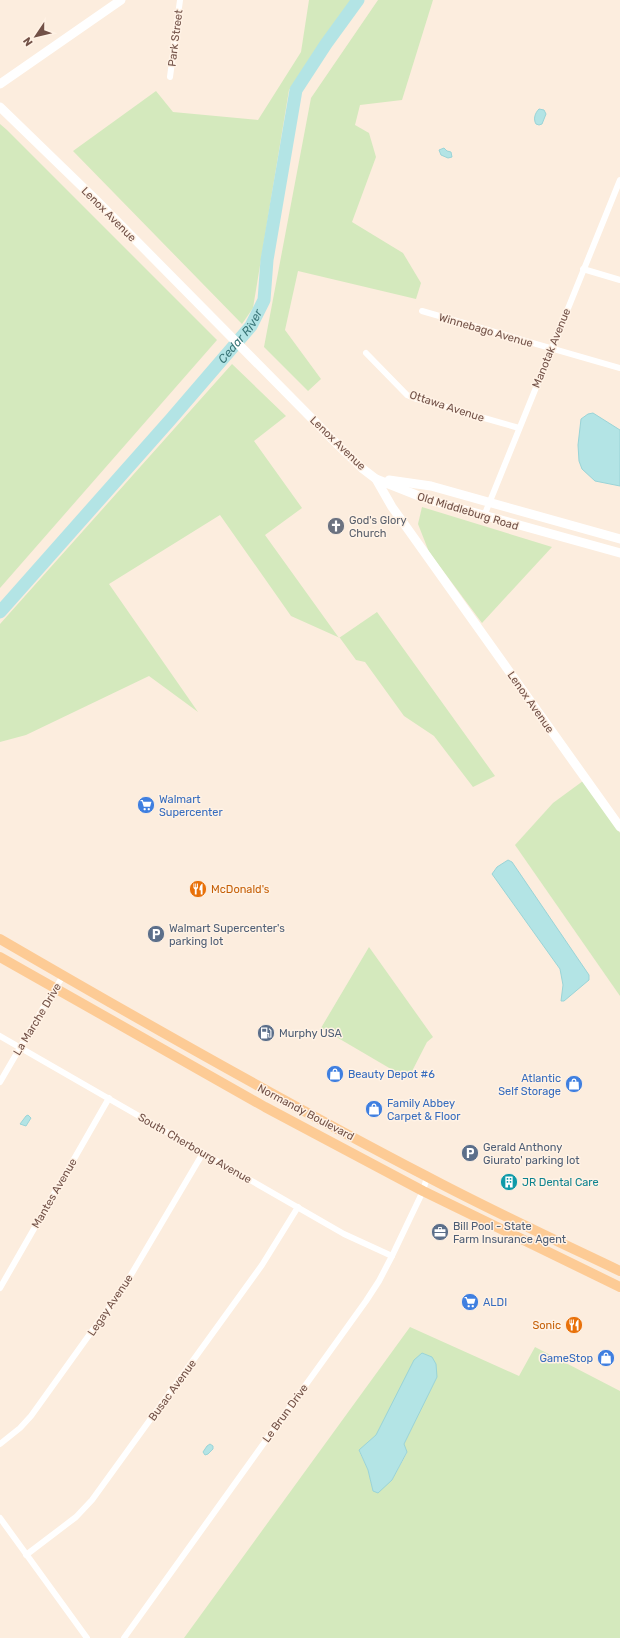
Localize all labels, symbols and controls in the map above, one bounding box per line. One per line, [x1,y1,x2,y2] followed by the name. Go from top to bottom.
[166,8,186,67] street label: Park Street
[16,16,56,56] north arrow
[21,34,36,48] text: N
[79,184,139,244] street label: Lenox Avenue
[215,307,265,366] water label: Cedar River
[530,307,573,390] street label: Manotak Avenue
[437,311,534,350] street label: Winnebago Avenue
[408,388,486,425] street label: Ottawa Avenue
[307,414,368,473] street label: Lenox Avenue
[416,490,520,533] street label: Old Middleburg Road
[349,514,407,540] place label: God's Glory Church
[326,516,346,536] church icon: God's Glory Church
[505,669,557,735] street label: Lenox Avenue
[159,793,224,819] place label: Walmart Supercenter
[136,795,156,815] supermarket icon: Walmart Supercenter
[188,879,208,899] restaurant icon: McDonald's
[211,883,270,896] place label: McDonald's
[169,922,285,948] place label: Walmart Supercenter's parking lot
[146,924,166,944] parking icon: Walmart Supercenter's parking lot
[11,981,64,1058] street label: La Marche Drive
[256,1023,276,1043] fuel station icon: Murphy USA
[279,1027,343,1040] place label: Murphy USA
[325,1064,345,1084] shop icon: Beauty Depot #6
[348,1068,435,1081] place label: Beauty Depot #6
[498,1072,561,1098] place label: Atlantic Self Storage
[564,1074,584,1094] shop icon: Atlantic Self Storage
[255,1082,356,1143] street label: Normandy Boulevard
[387,1097,461,1123] place label: Family Abbey Carpet & Floor
[364,1099,384,1119] shop icon: Family Abbey Carpet & Floor
[136,1111,254,1186] street label: South Cherbourg Avenue
[483,1141,580,1167] place label: Gerald Anthony Giurato' parking lot
[460,1143,480,1163] parking icon: Gerald Anthony Giurato' parking lot
[29,1156,80,1230] street label: Mantes Avenue
[499,1172,519,1192] building icon: JR Dental Care
[522,1176,599,1189] place label: JR Dental Care
[453,1220,567,1246] place label: Bill Pool - State Farm Insurance Agent
[430,1222,450,1242] office icon: Bill Pool - State Farm Insurance Agent
[85,1272,136,1339] street label: Legay Avenue
[460,1292,480,1312] supermarket icon: ALDI
[483,1296,507,1309] place label: ALDI
[564,1315,584,1335] restaurant icon: Sonic
[532,1319,561,1332] place label: Sonic
[596,1348,616,1368] shop icon: GameStop
[539,1352,593,1365] place label: GameStop
[146,1357,199,1424] street label: Busac Avenue
[260,1382,311,1445] street label: Le Brun Drive

